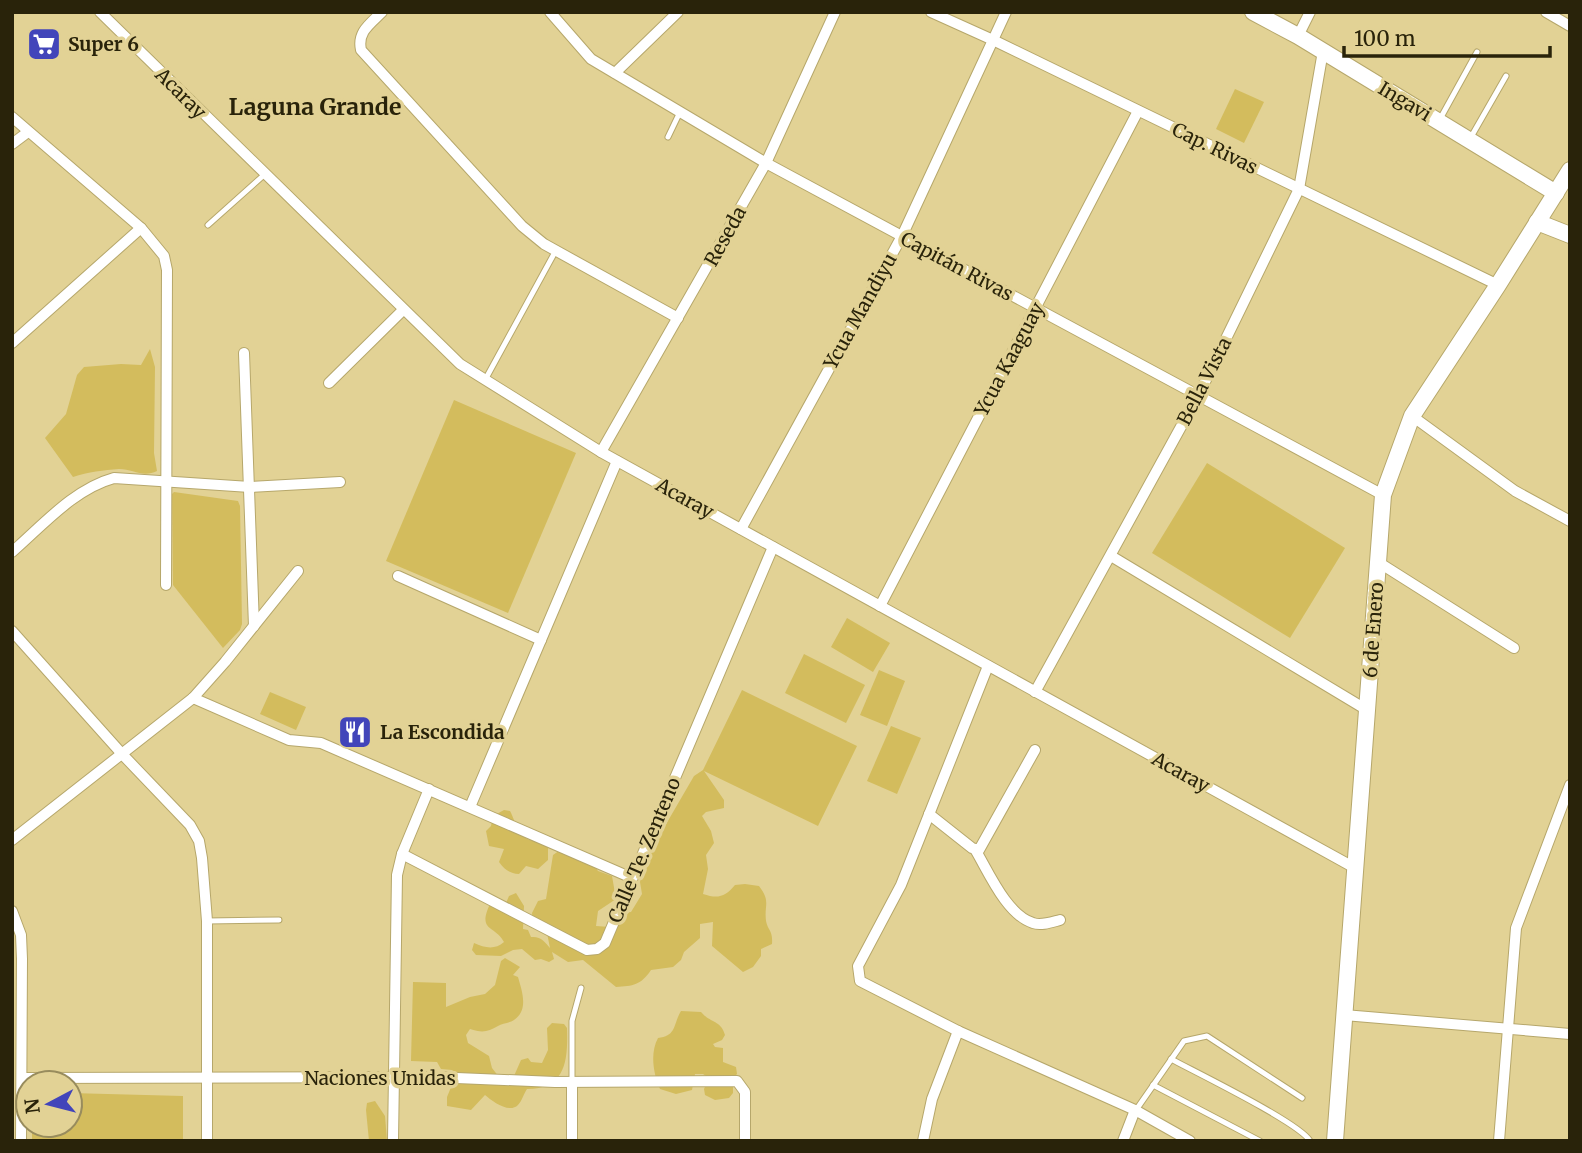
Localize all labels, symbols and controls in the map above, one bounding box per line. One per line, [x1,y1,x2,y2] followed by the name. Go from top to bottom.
[1344,14,1550,58] scale bar
[25,25,63,63] supermarket icon: Super 6
[1354,25,1416,52] text: 100 m
[68,32,139,56] place label: Super 6
[150,62,211,123] street label: Acaray
[1374,76,1436,126] street label: Ingavi
[228,92,402,121] district label: Laguna Grande
[1168,117,1262,179] street label: Cap. Rivas
[699,202,751,270] street label: Reseda
[897,226,1017,306] street label: Capitán Rivas
[818,249,902,374] street label: Ycua Mandiyu
[969,298,1049,421] street label: Ycua Kaaguay
[1172,333,1236,429] street label: Bella Vista
[651,472,718,524] street label: Acaray
[1358,581,1388,679] street label: 6 de Enero
[336,713,374,751] restaurant icon: La Escondida
[380,720,505,744] place label: La Escondida
[1147,746,1214,798] street label: Acaray
[603,774,685,926] street label: Calle Te. Zenteno
[304,1066,456,1090] street label: Naciones Unidas
[14,1069,84,1139] north arrow
[19,1097,45,1115] text: N

